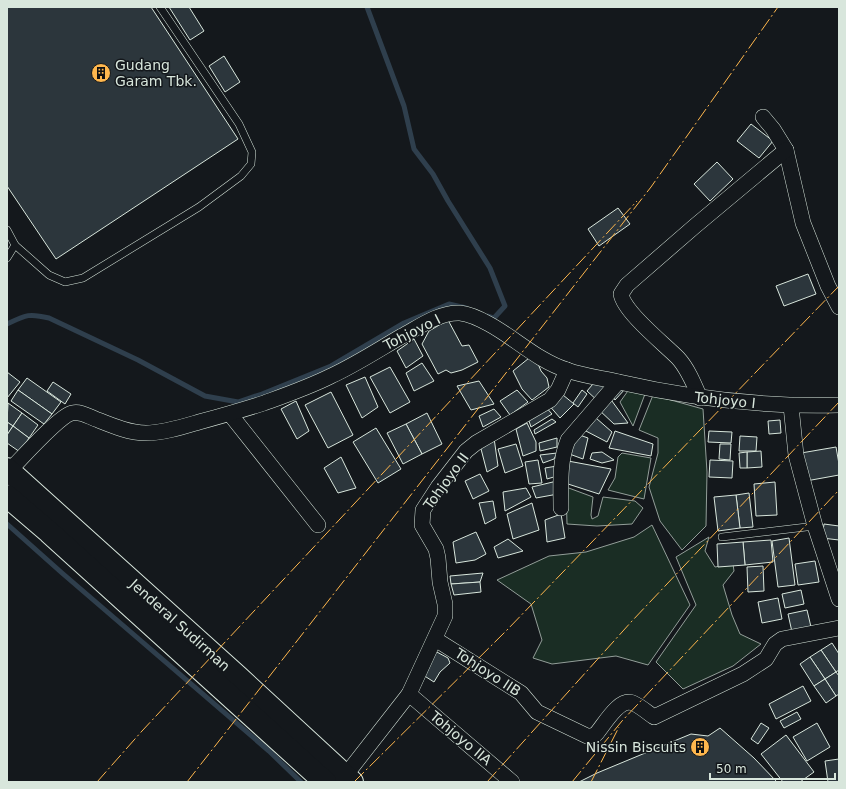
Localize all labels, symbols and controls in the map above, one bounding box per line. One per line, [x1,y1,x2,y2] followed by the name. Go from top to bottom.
[115,57,197,89] place label: Gudang Garam Tbk.
[90,62,112,84] building icon: Gudang Garam Tbk.
[380,311,443,354] street label: Tohjoyo I
[693,389,756,411] street label: Tohjoyo I
[420,450,472,513] street label: Tohjoyo II
[126,575,233,674] street label: Jenderal Sudirman
[451,644,524,699] street label: Tohjoyo IIB
[426,707,495,769] street label: Tohjoyo IIA
[689,736,711,758] building icon: Nissin Biscuits
[586,739,686,755] place label: Nissin Biscuits
[710,755,835,781] scale bar
[716,762,747,776] text: 50 m

